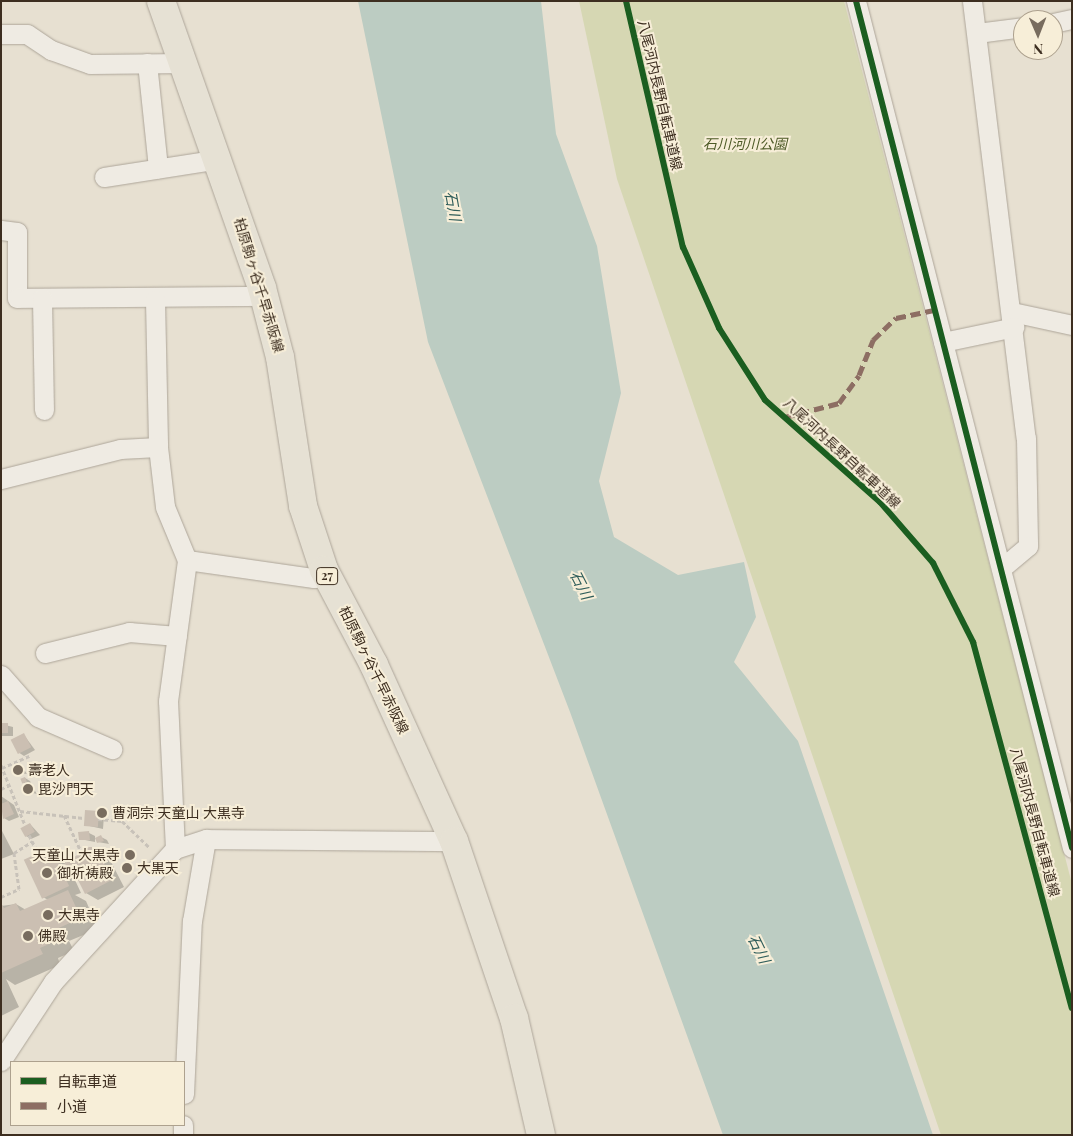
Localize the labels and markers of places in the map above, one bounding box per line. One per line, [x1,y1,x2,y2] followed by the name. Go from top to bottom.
[28,762,70,778] place label: 壽老人
[12,764,24,776] marker: 壽老人
[38,781,94,797] place label: 毘沙門天
[22,783,34,795] marker: 毘沙門天
[112,805,245,821] place label: 曹洞宗 天童山 大黒寺
[96,807,108,819] marker: 曹洞宗 天童山 大黒寺
[33,847,120,863] place label: 天童山 大黒寺
[124,849,136,861] marker: 天童山 大黒寺
[137,860,179,876] place label: 大黒天
[121,862,133,874] marker: 大黒天
[57,865,113,881] place label: 御祈祷殿
[41,867,53,879] marker: 御祈祷殿
[58,907,100,923] place label: 大黒寺
[42,909,54,921] marker: 大黒寺
[38,928,66,944] place label: 佛殿
[22,930,34,942] marker: 佛殿

